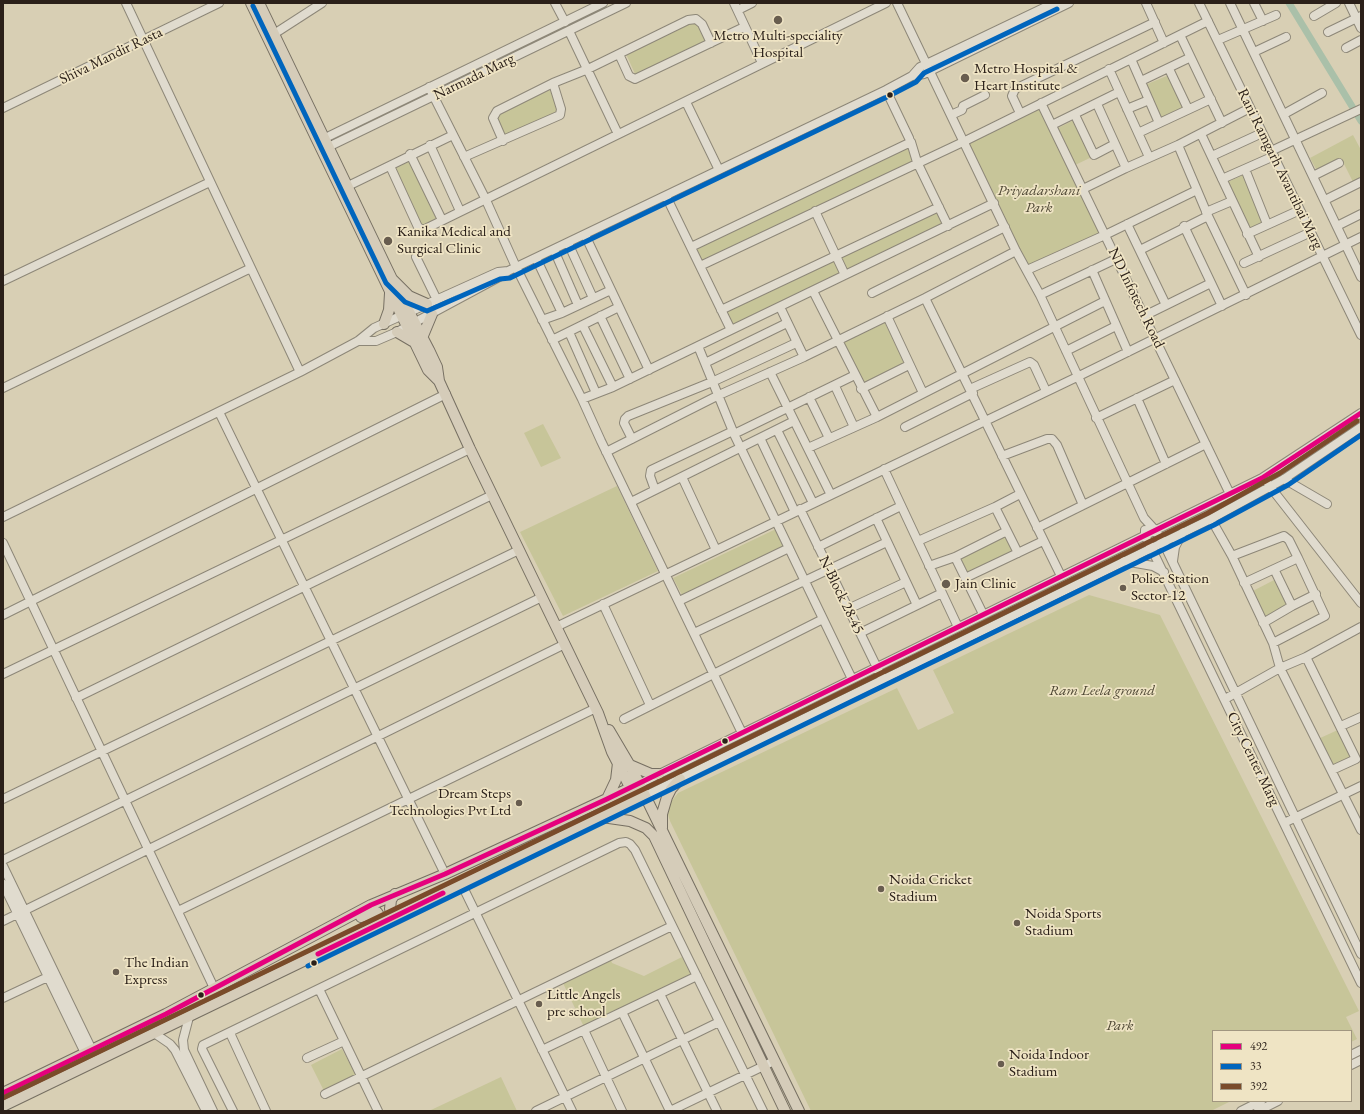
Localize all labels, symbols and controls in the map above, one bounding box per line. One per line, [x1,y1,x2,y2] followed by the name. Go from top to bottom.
[772,14,784,26] marker: Metro Multi-speciality Hospital
[57,23,165,89] street label: Shiva Mandir Rasta
[713,27,843,62] place label: Metro Multi-speciality Hospital
[431,50,517,104] street label: Narmada Marg
[974,60,1078,95] place label: Metro Hospital & Heart Institute
[959,72,971,84] marker: Metro Hospital & Heart Institute
[1233,86,1327,252] street label: Rani Ramgarh Avantibai Marg
[885,90,895,100] unlabelled marker
[998,182,1080,217] park label: Priyadarshani Park
[397,223,511,258] place label: Kanika Medical and Surgical Clinic
[382,235,394,247] marker: Kanika Medical and Surgical Clinic
[1104,245,1168,351] street label: ND Infotech Road
[814,553,868,637] street label: N-Block 28-45
[1131,570,1209,605] place label: Police Station Sector-12
[955,575,1016,593] place label: Jain Clinic
[940,578,952,590] marker: Jain Clinic
[1118,583,1128,593] marker: Police Station Sector-12
[1049,682,1155,700] park label: Ram Leela ground
[1222,709,1284,809] street label: City Center Marg
[720,736,730,746] unlabelled marker
[389,785,511,820] place label: Dream Steps Technologies Pvt Ltd
[514,798,524,808] marker: Dream Steps Technologies Pvt Ltd
[889,871,972,906] place label: Noida Cricket Stadium
[876,884,886,894] marker: Noida Cricket Stadium
[1025,905,1101,940] place label: Noida Sports Stadium
[1012,918,1022,928] marker: Noida Sports Stadium
[124,954,189,989] place label: The Indian Express
[309,958,319,968] unlabelled marker
[111,967,121,977] marker: The Indian Express
[547,986,620,1021] place label: Little Angels pre school
[196,990,206,1000] unlabelled marker
[534,999,544,1009] marker: Little Angels pre school
[1106,1017,1134,1035] park label: Park
[1212,1030,1352,1102] legend
[1250,1038,1267,1054] text: 492
[1009,1046,1089,1081] place label: Noida Indoor Stadium
[1250,1058,1262,1074] text: 33
[996,1059,1006,1069] marker: Noida Indoor Stadium
[1250,1078,1267,1094] text: 392

